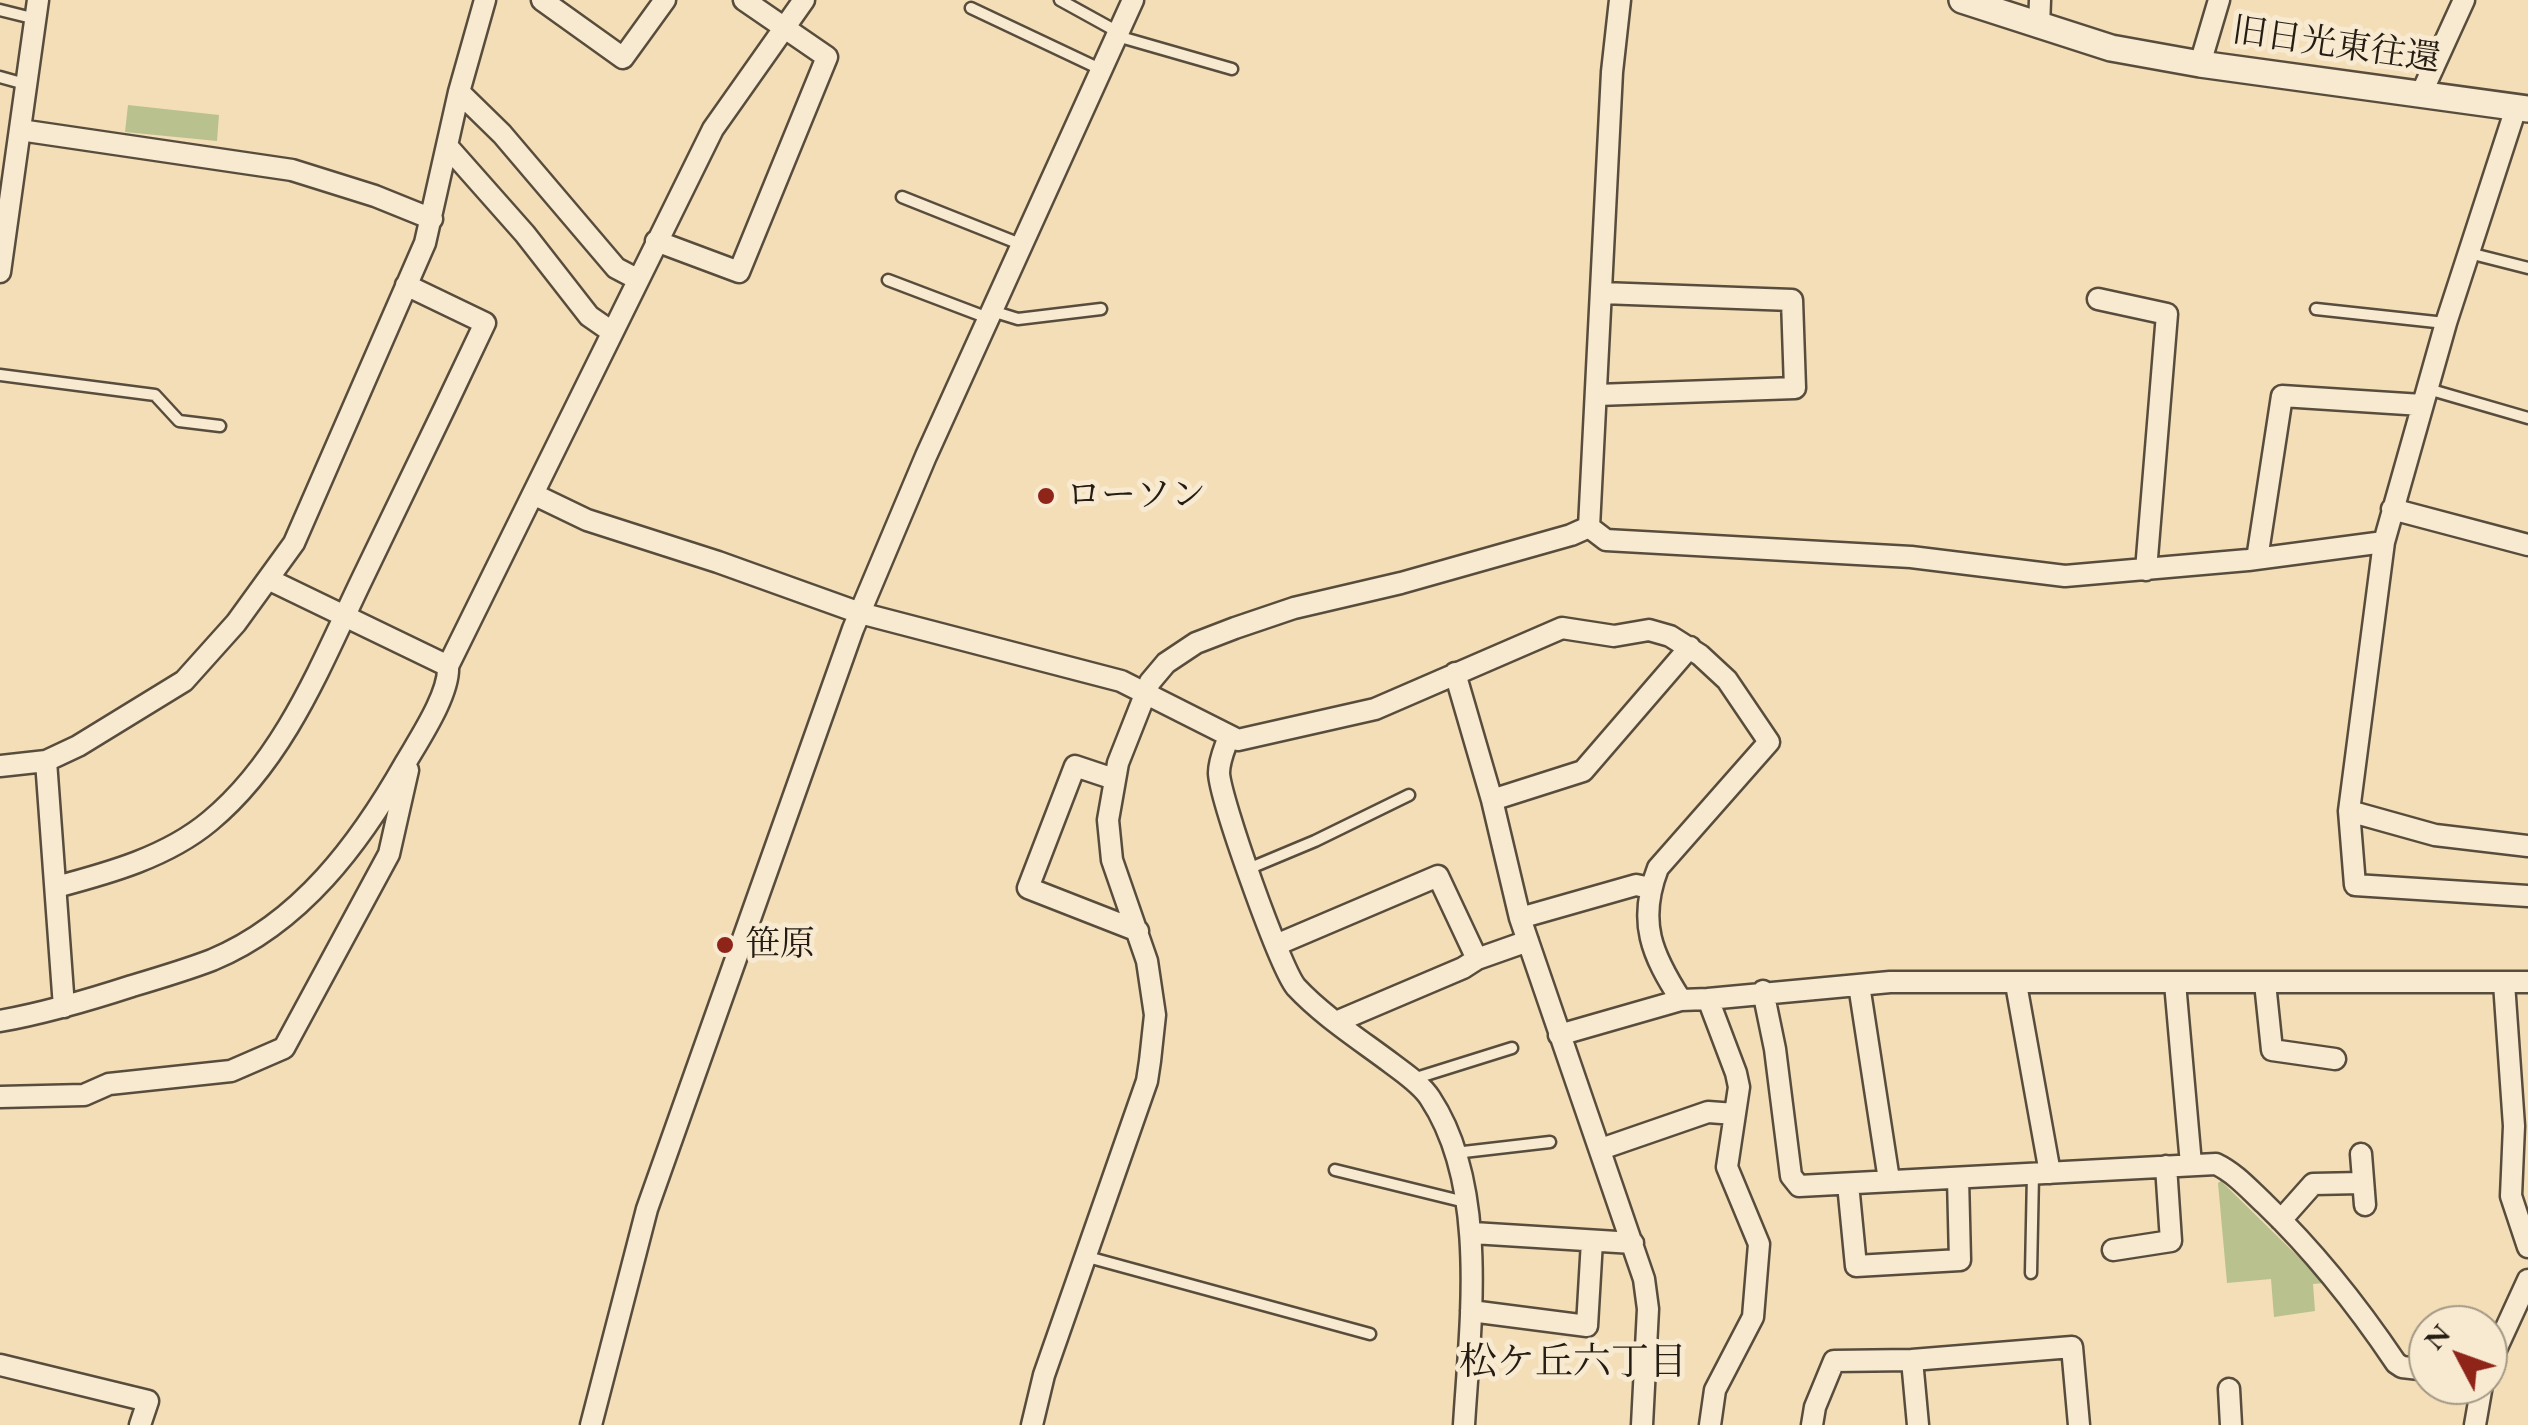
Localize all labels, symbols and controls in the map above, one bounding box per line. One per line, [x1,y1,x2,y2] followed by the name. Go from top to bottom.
[2229,11,2443,81] street label: 旧日光東往還
[1066,475,1206,517] place label: ローソン
[1035,485,1057,507] marker: ローソン
[745,924,815,966] place label: 笹原
[714,934,736,956] marker: 笹原
[2408,1305,2508,1405] north arrow
[2416,1316,2458,1357] text: N
[1459,1341,1687,1387] district label: 松ケ丘六丁目

